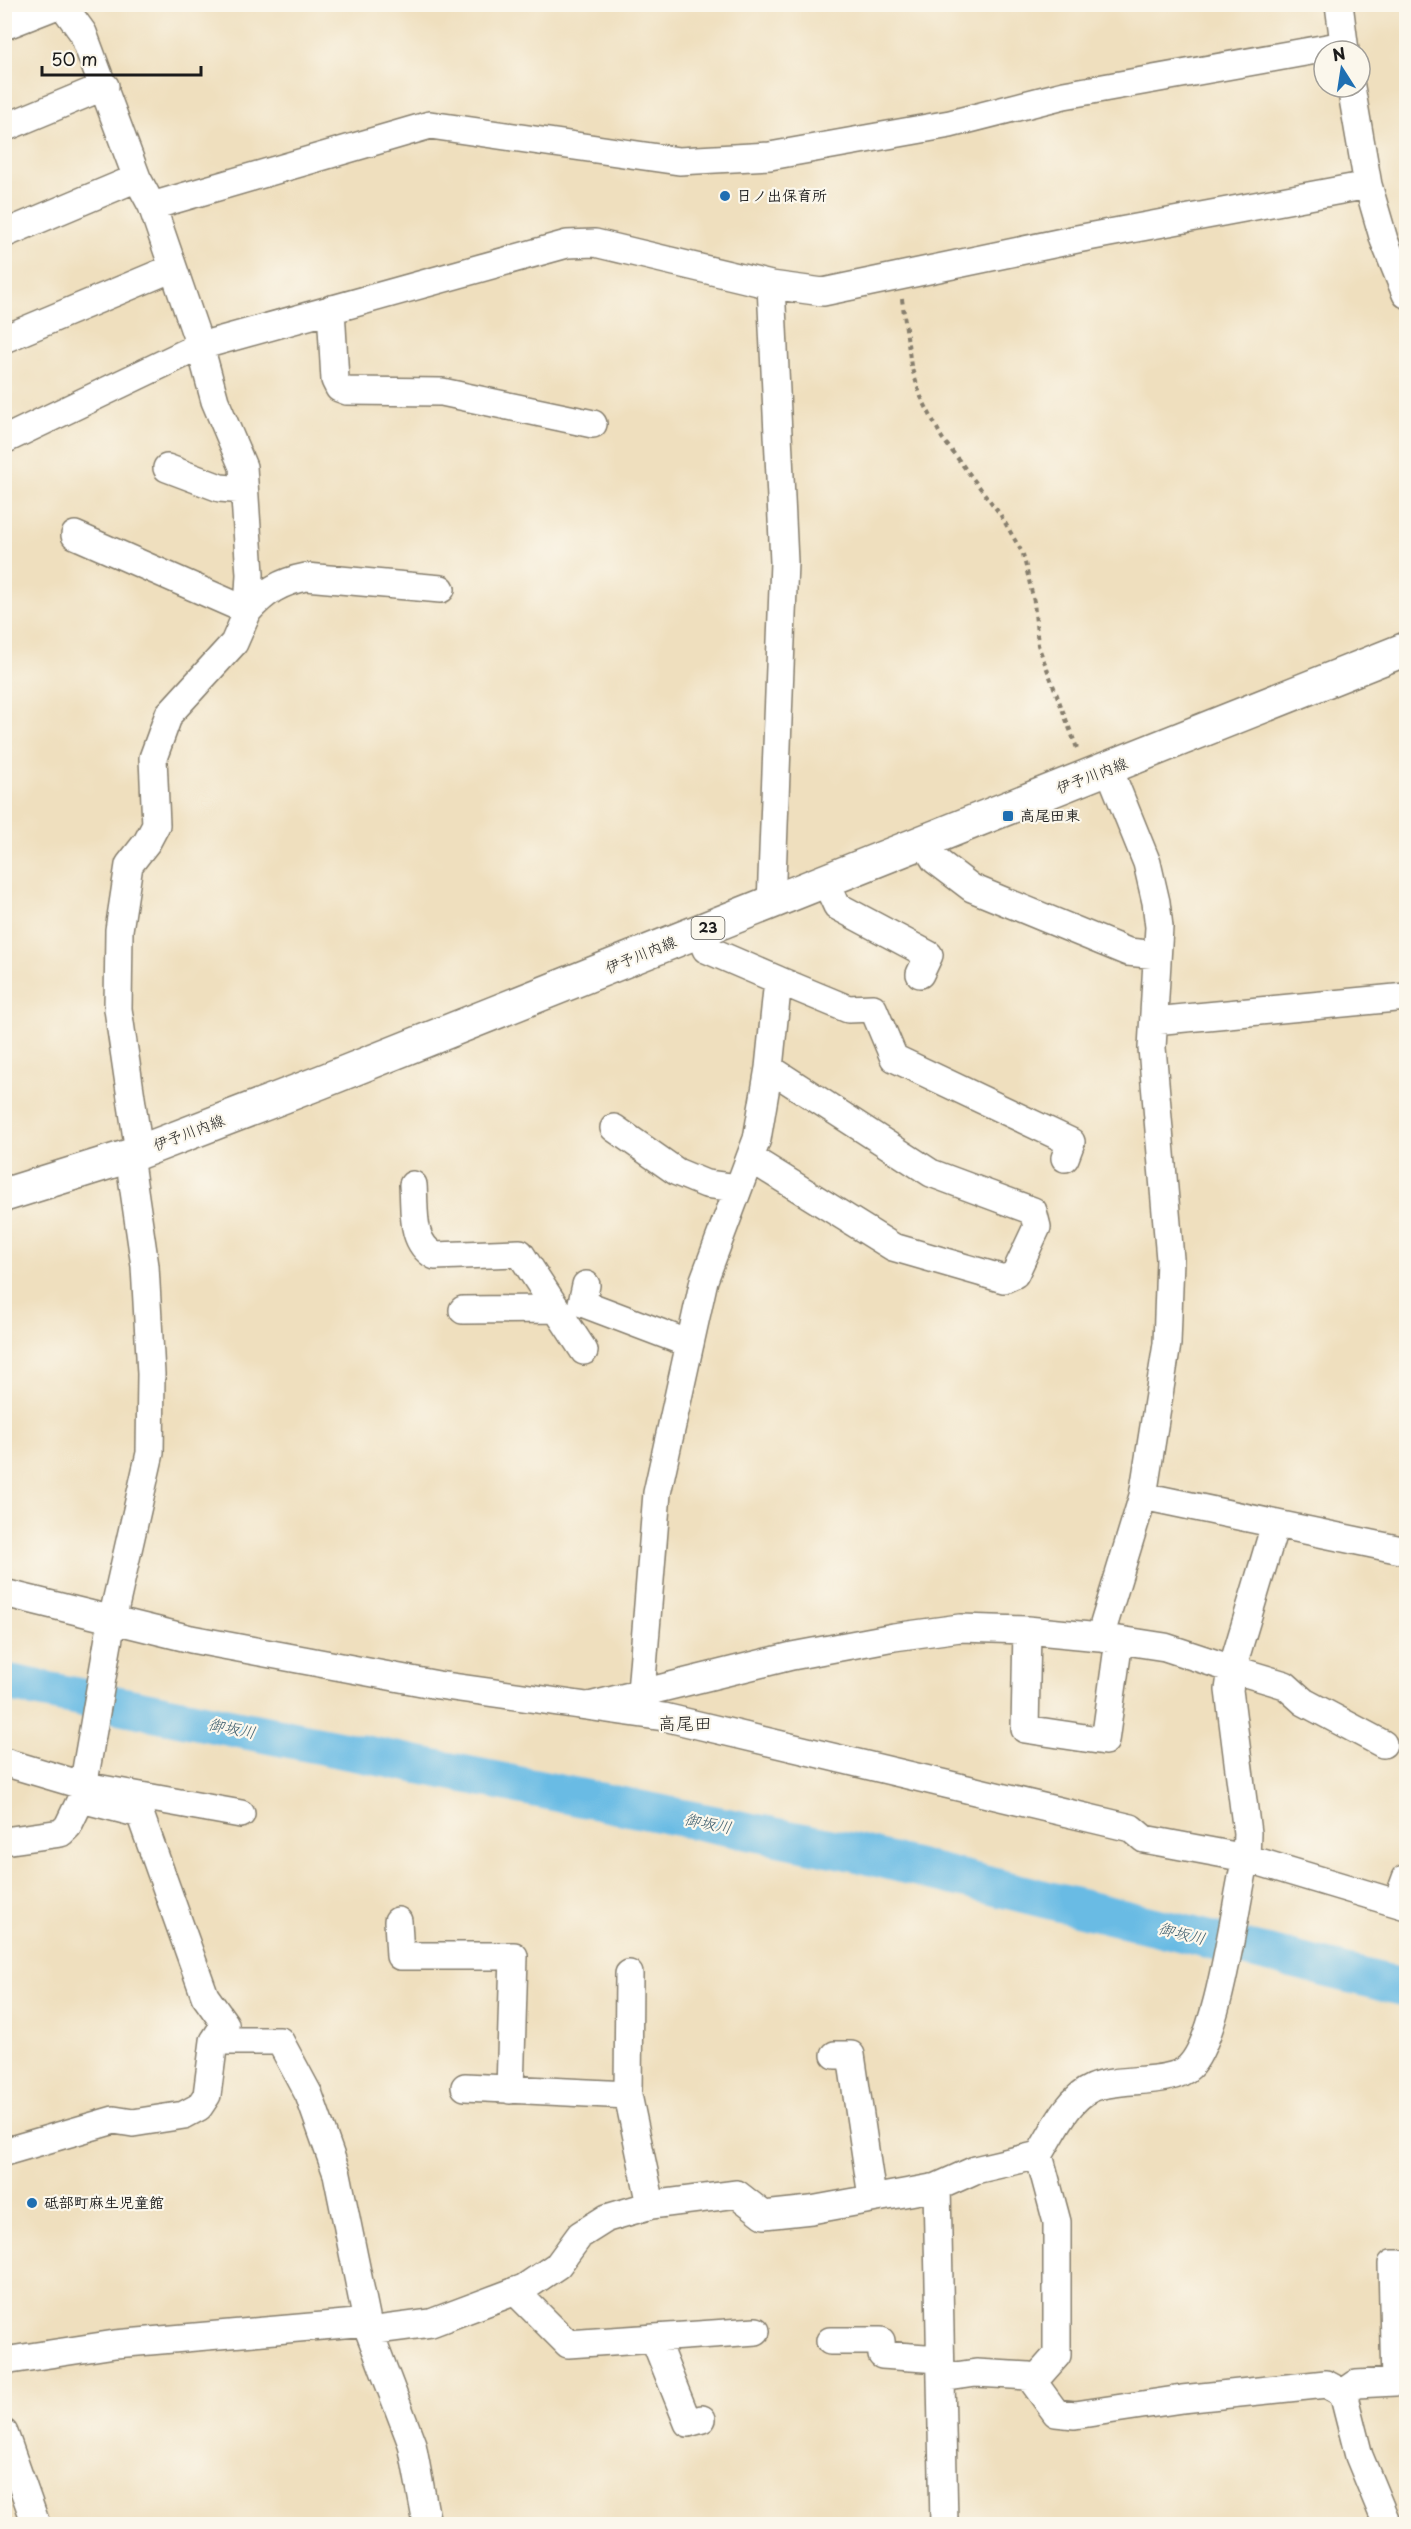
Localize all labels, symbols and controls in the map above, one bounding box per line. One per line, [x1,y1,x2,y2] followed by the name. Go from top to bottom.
[42,39,201,77] scale bar
[1312,39,1372,99] north arrow
[1330,40,1347,66] text: N
[51,45,98,72] text: 50 m
[737,183,827,206] place label: 日ノ出保育所
[718,189,732,203] marker: 日ノ出保育所
[1052,750,1131,799] street label: 伊予川内線
[1020,803,1080,826] place label: 高尾田東
[1001,809,1015,823] marker: 高尾田東
[692,917,724,939] road number: 23
[601,929,680,978] street label: 伊予川内線
[149,1107,228,1156] street label: 伊予川内線
[658,1709,712,1736] district label: 高尾田
[206,1711,258,1743] water label: 御坂川
[682,1806,734,1838] water label: 御坂川
[1156,1915,1208,1949] water label: 御坂川
[44,2190,164,2213] place label: 砥部町麻生児童館
[25,2196,39,2210] marker: 砥部町麻生児童館

